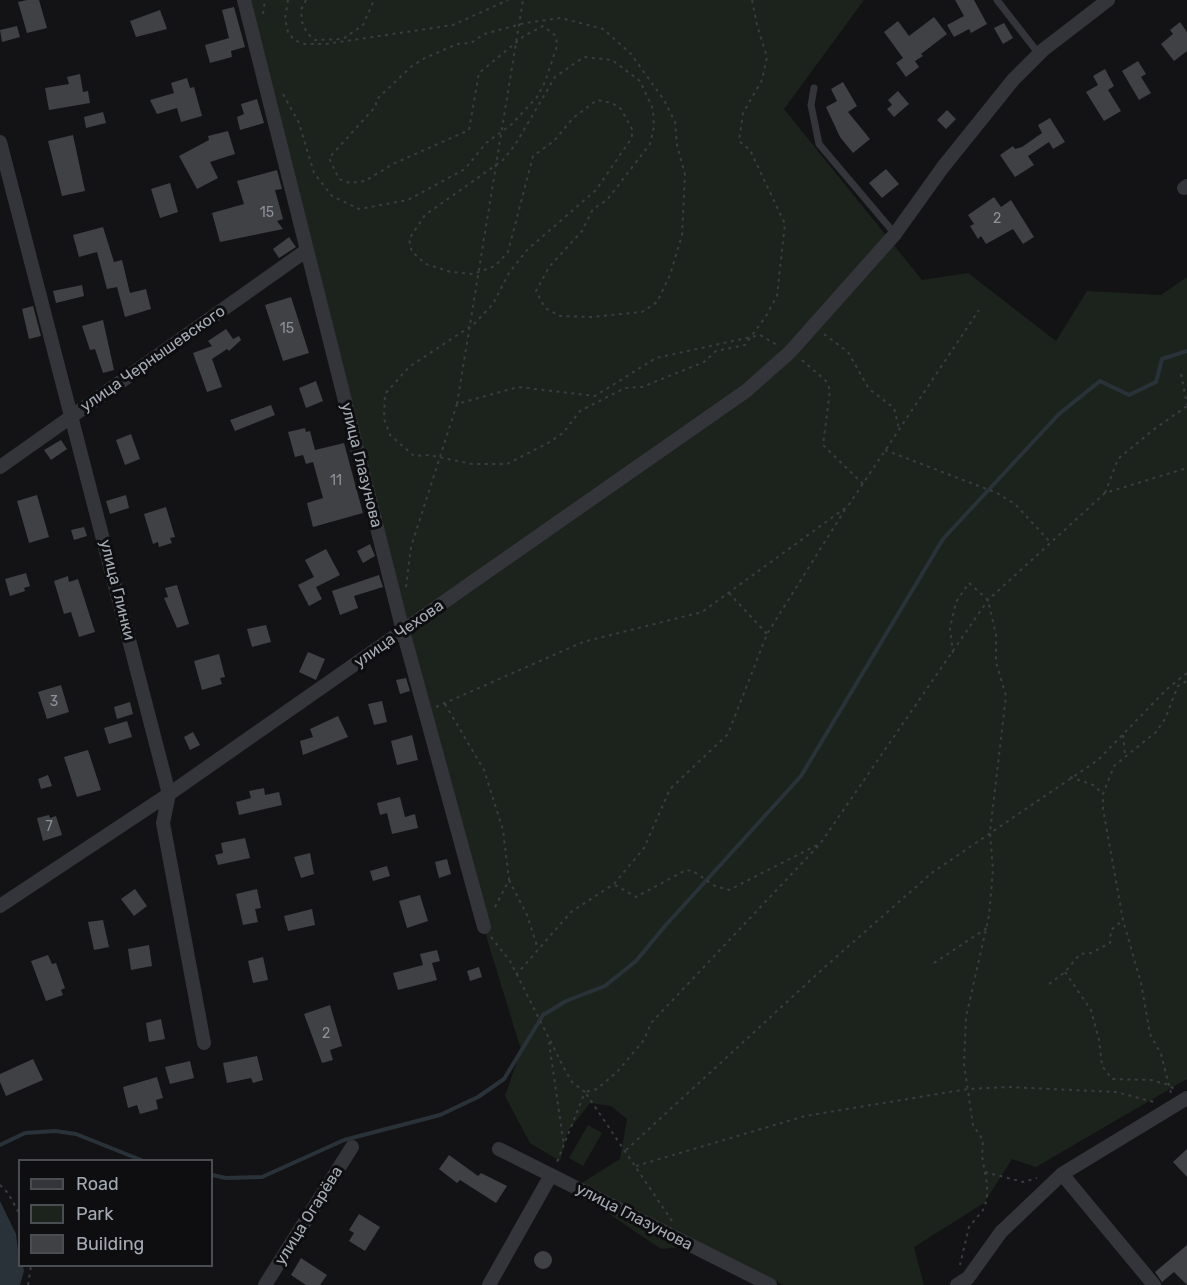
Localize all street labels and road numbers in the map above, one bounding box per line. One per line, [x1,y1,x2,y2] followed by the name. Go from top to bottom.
[77,302,229,416] street label: улица Чернышевского
[336,400,386,530] street label: улица Глазунова
[95,537,139,643] street label: улица Глинки
[350,596,448,672] street label: улица Чехова
[271,1163,347,1269] street label: улица Огарёва
[573,1179,695,1255] street label: улица Глазунова

